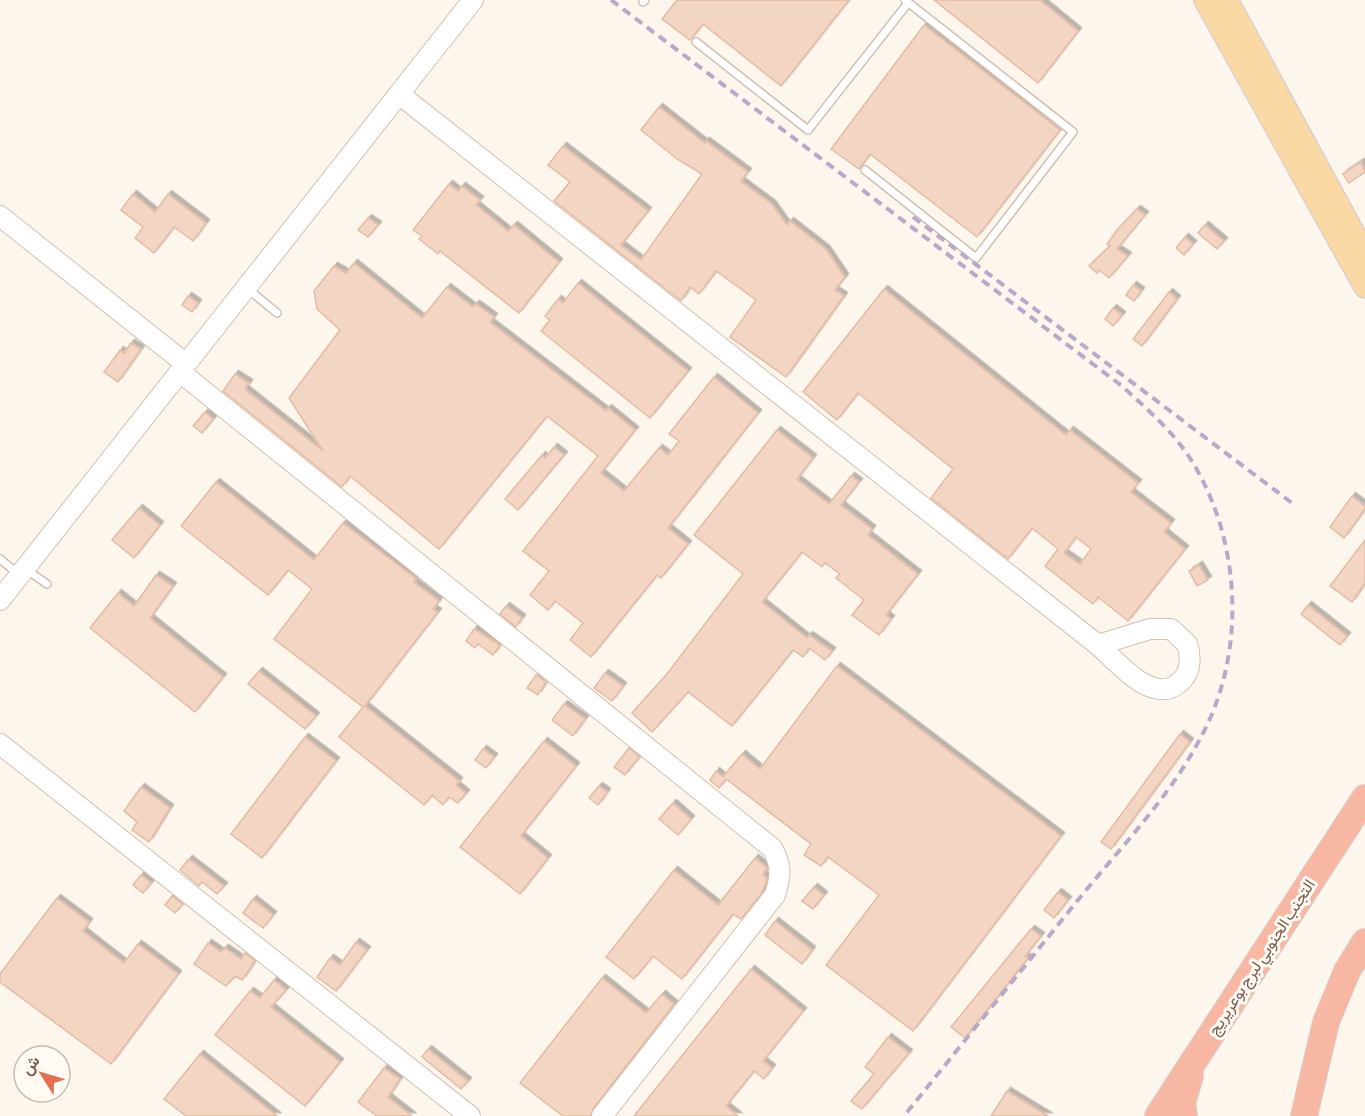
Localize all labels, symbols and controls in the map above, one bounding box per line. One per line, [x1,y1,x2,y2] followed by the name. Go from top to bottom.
[1204,876,1322,1041] street label: التجنب الجنوبي لبرج بوعريريج
[12,1044,72,1104] north arrow
[17,1052,44,1079] text: ش

